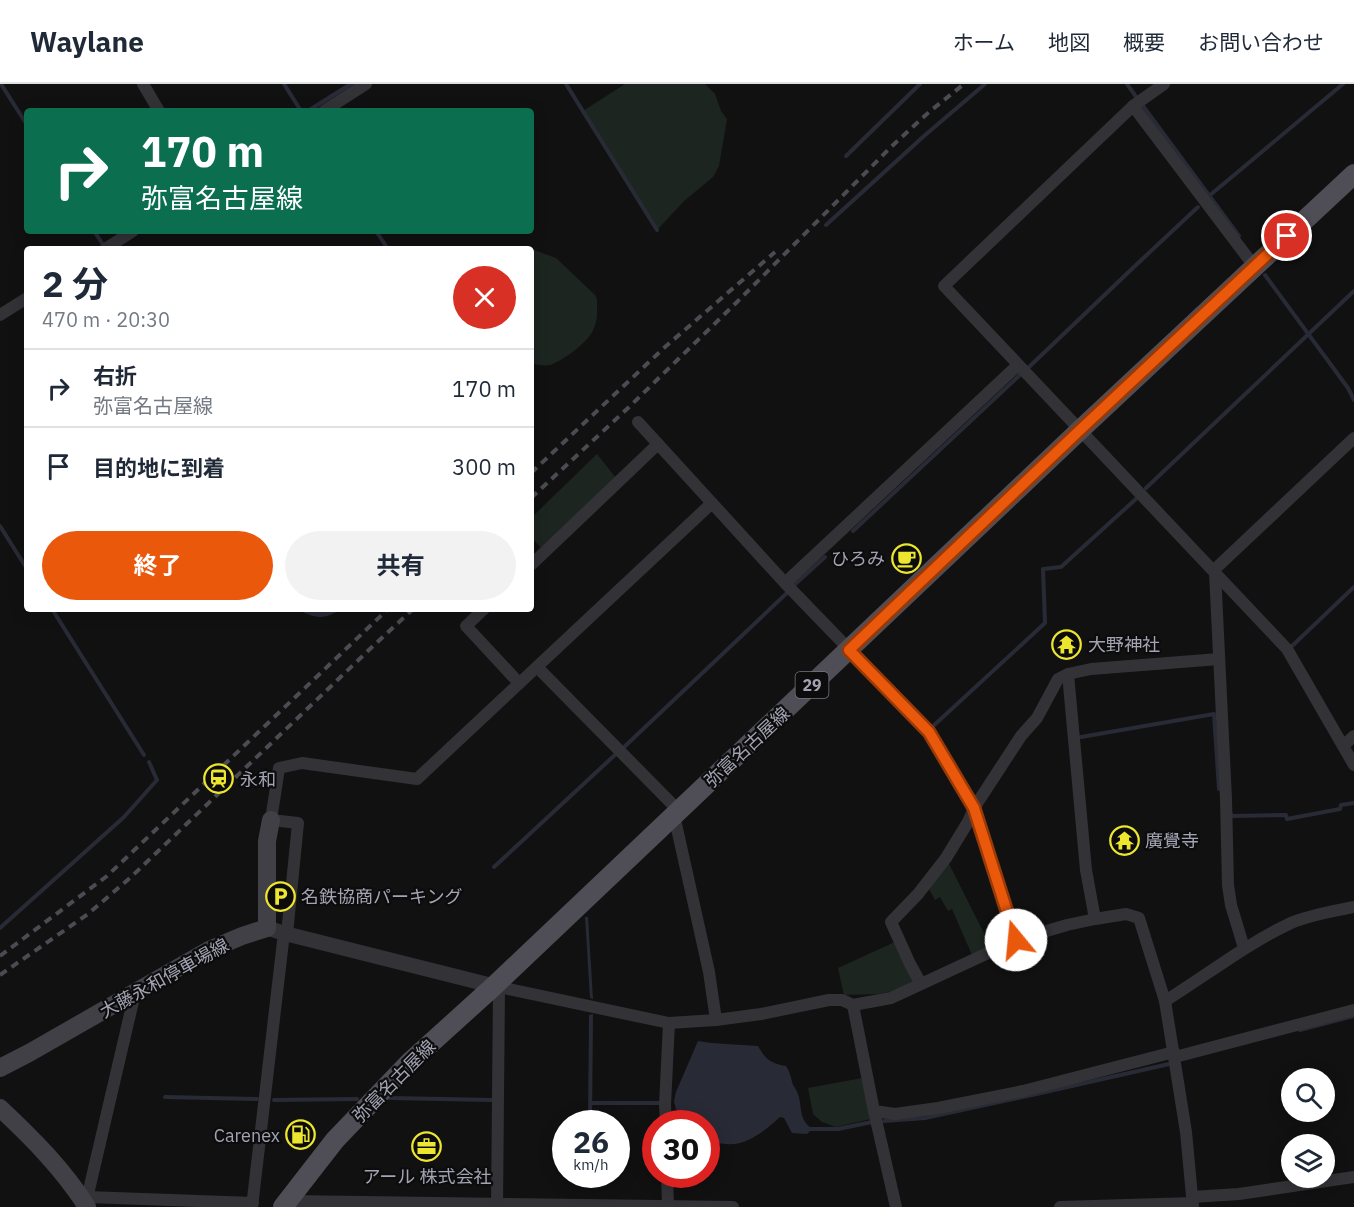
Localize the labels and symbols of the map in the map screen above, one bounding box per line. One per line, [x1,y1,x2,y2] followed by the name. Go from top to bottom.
[1261,210,1312,261] pin
[890,542,922,574] cafe icon: ひろみ
[831,547,885,570] place label: ひろみ
[1051,628,1083,660] temple icon: 大野神社
[1088,633,1160,656] place label: 大野神社
[796,672,828,698] road number: 29
[700,702,794,792] street label: 弥富名古屋線
[203,763,235,795] station icon: 永和
[240,768,276,791] place label: 永和
[1108,824,1140,856] temple icon: 廣覺寺
[1145,829,1199,852] place label: 廣覺寺
[264,880,296,912] parking icon: 名鉄協商パーキング
[301,885,462,908] place label: 名鉄協商パーキング
[984,908,1048,972] position arrow
[95,933,233,1023] street label: 大藤永和停車場線
[348,1035,440,1127] street label: 弥富名古屋線
[642,1110,720,1188] speed limit sign: 30
[285,1119,317,1151] fuel station icon: Carenex
[214,1124,280,1147] place label: Carenex
[411,1131,443,1163] office icon: アール 株式会社
[362,1165,492,1188] place label: アール 株式会社

